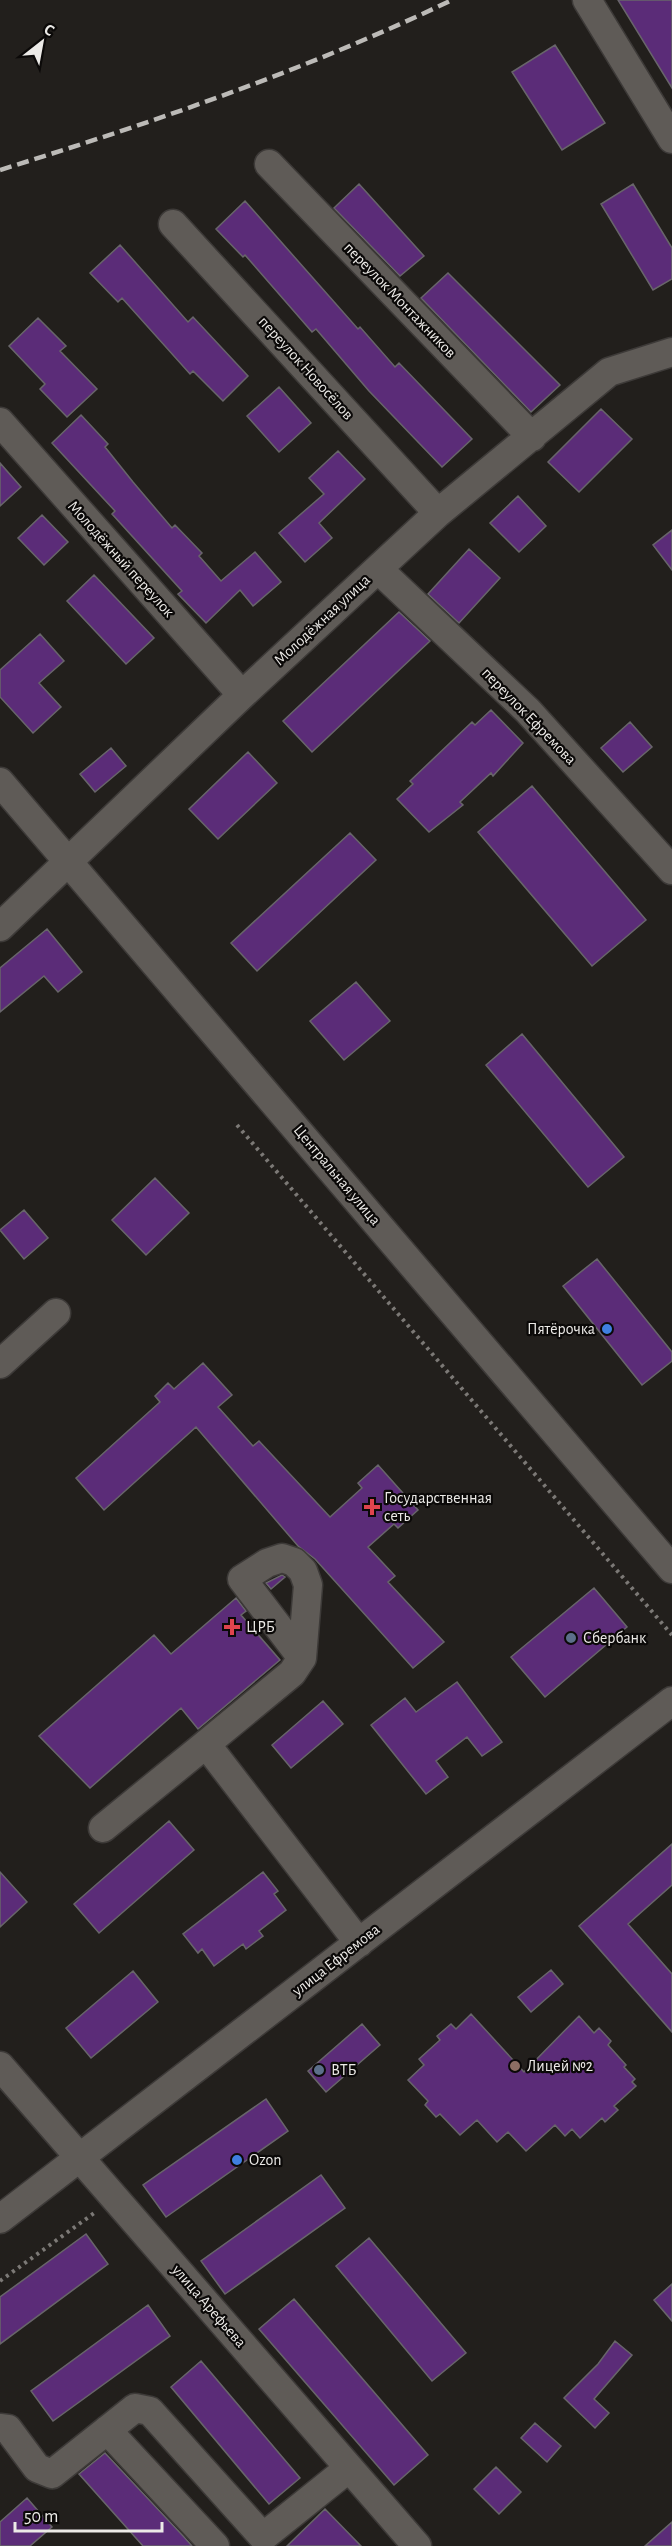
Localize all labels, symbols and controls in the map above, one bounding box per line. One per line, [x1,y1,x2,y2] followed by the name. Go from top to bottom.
[12,12,72,72] north arrow
[41,21,57,39] text: С
[340,239,459,362] street label: переулок Монтажников
[255,313,356,423] street label: переулок Новосёлов
[64,498,178,621] street label: Молодёжный переулок
[271,571,374,669] street label: Молодёжная улица
[478,664,579,768] street label: переулок Ефремова
[290,1122,384,1229] street label: Центральная улица
[527,1321,595,1337] place label: Пятёрочка
[600,1322,614,1336] marker: Пятёрочка
[384,1490,492,1524] place label: Государственная сеть
[365,1500,379,1514] marker: Государственная сеть
[223,1618,241,1636] marker: ЦРБ
[246,1619,275,1635] place label: ЦРБ
[583,1630,647,1646] place label: Сбербанк
[564,1631,578,1645] marker: Сбербанк
[289,1921,383,2000] street label: улица Ефремова
[527,2058,593,2074] place label: Лицей №2
[508,2059,522,2073] marker: Лицей №2
[331,2062,357,2078] place label: ВТБ
[312,2063,326,2077] marker: ВТБ
[249,2152,281,2168] place label: Ozon
[230,2153,244,2167] marker: Ozon
[168,2261,249,2351] street label: улица Арефьева
[15,2495,162,2533] scale bar
[24,2508,58,2526] text: 50 m

